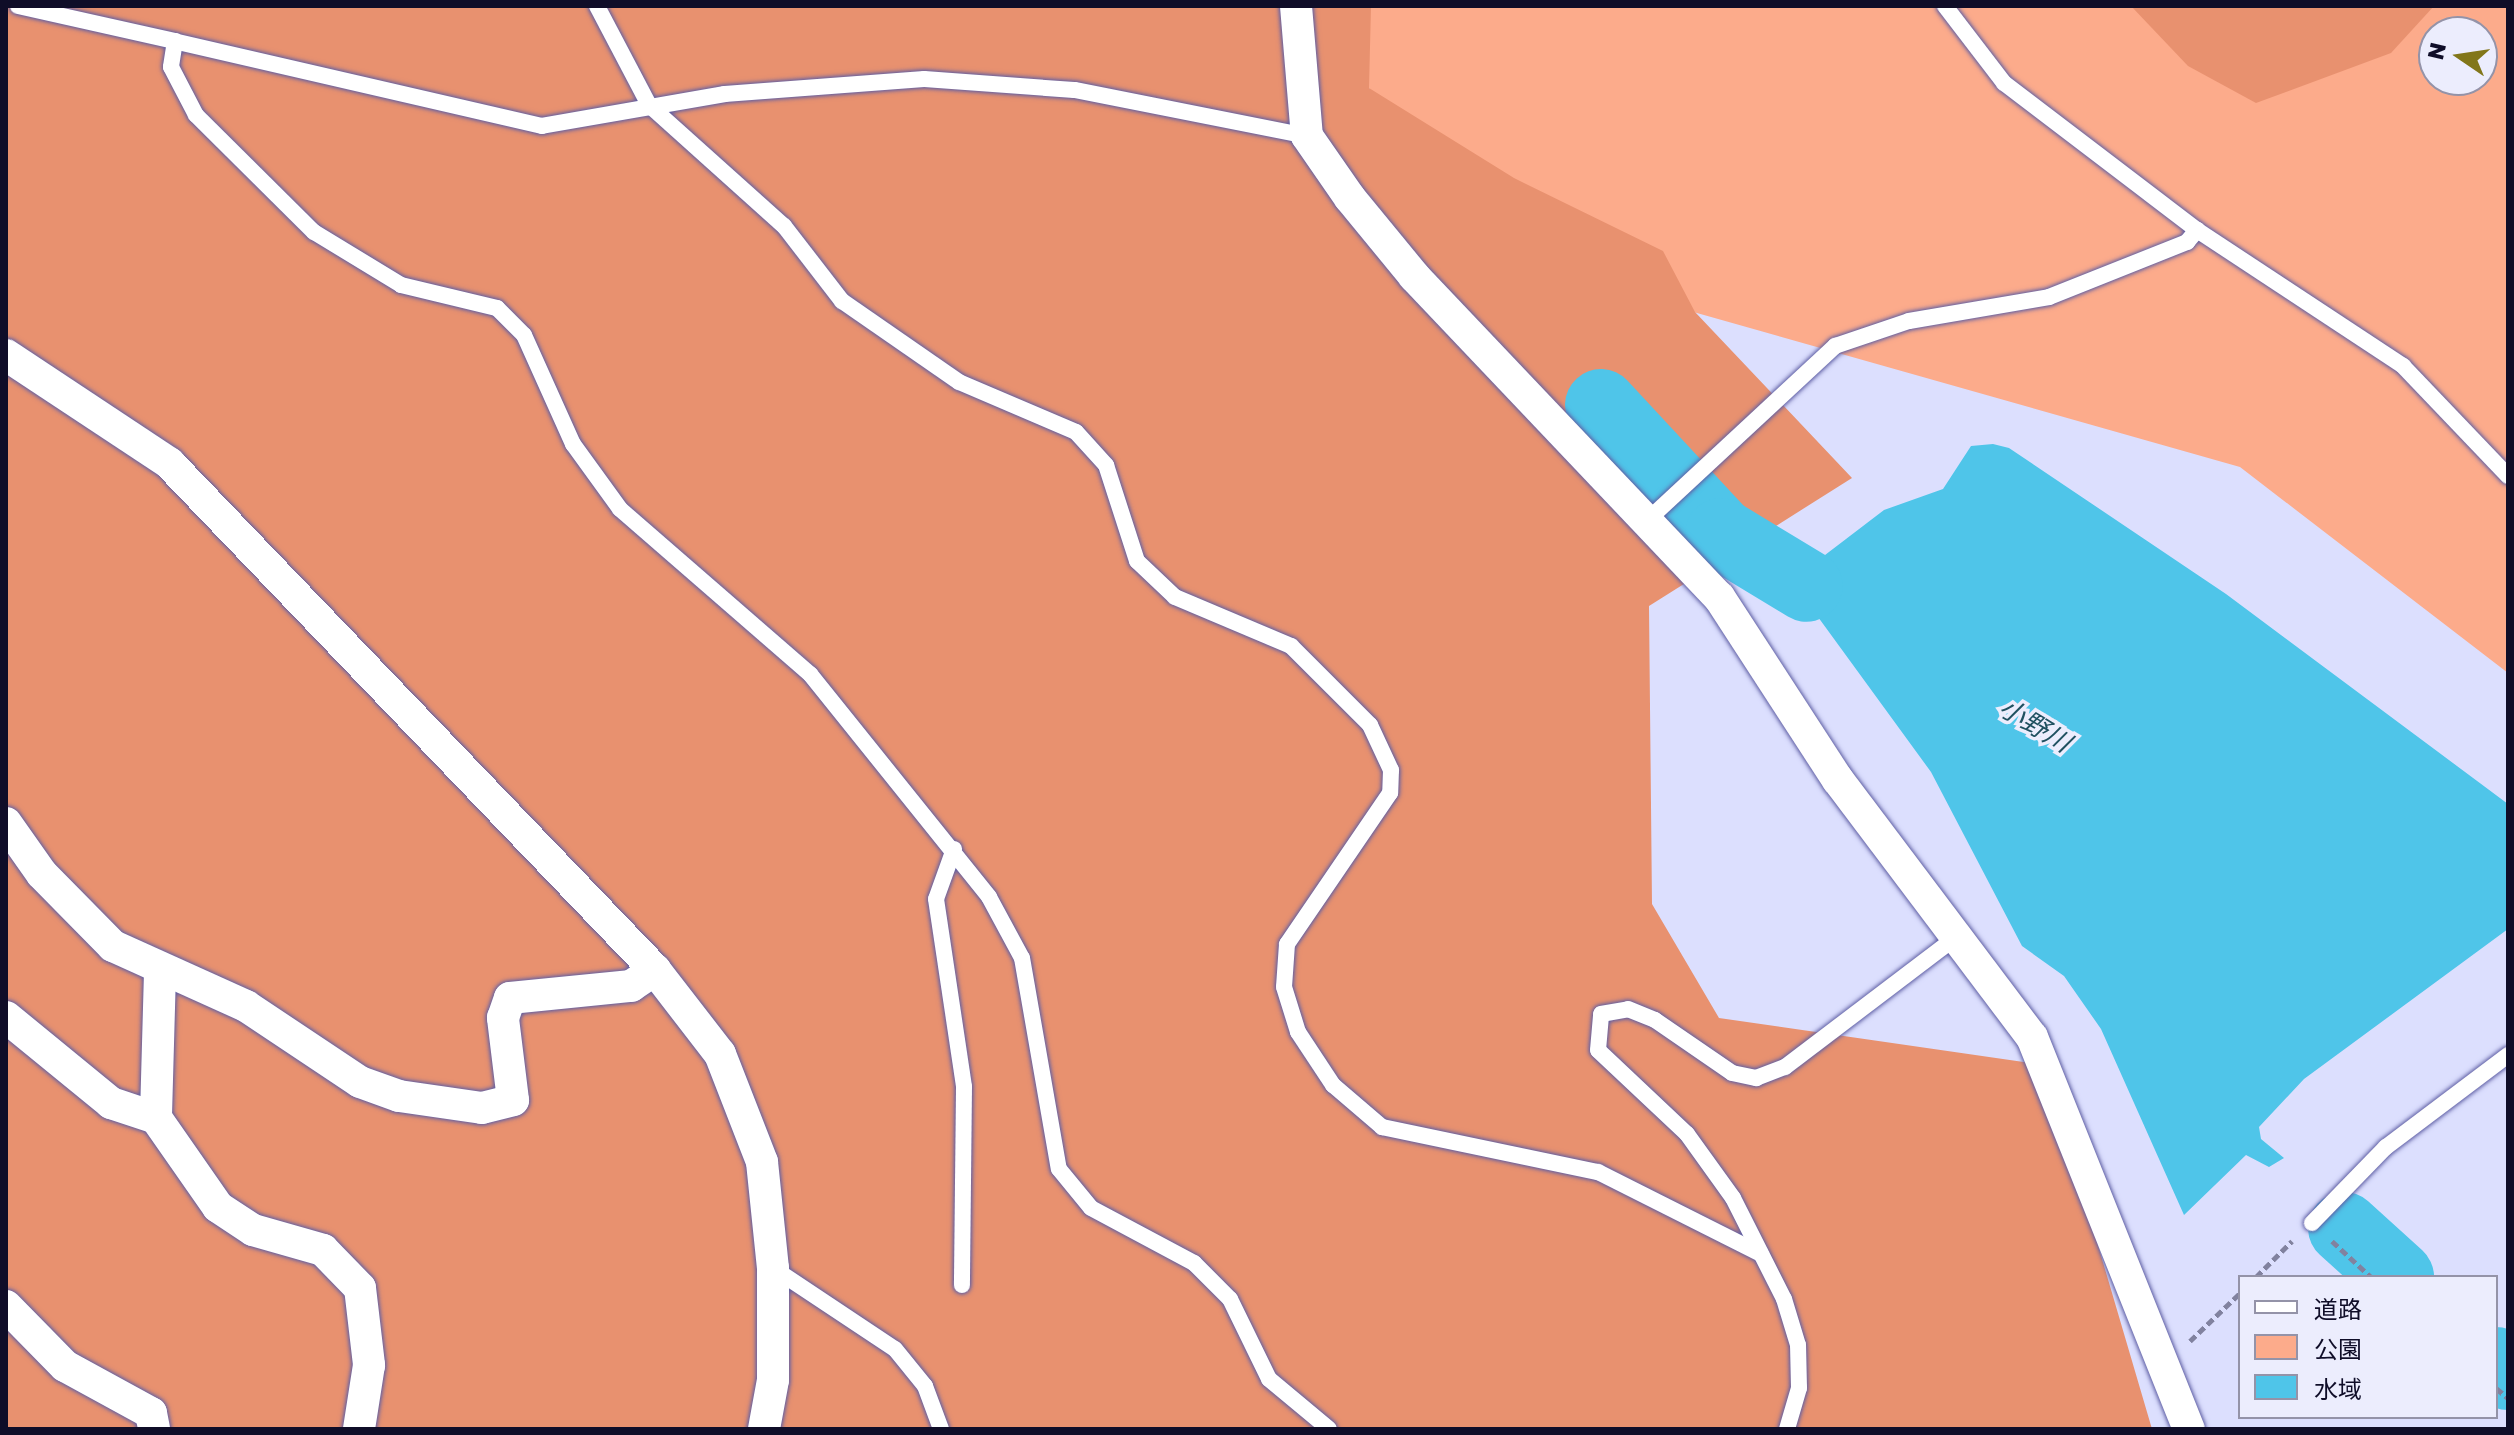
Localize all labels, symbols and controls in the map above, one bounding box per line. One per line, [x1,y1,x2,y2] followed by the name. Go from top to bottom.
[2418,16,2498,96] north arrow
[2421,40,2451,62] text: N
[1994,692,2076,758] water label: 小野川
[2238,1275,2498,1419] legend
[2314,1294,2362,1323] text: 道路
[2314,1334,2362,1363] text: 公園
[2314,1374,2362,1403] text: 水域

